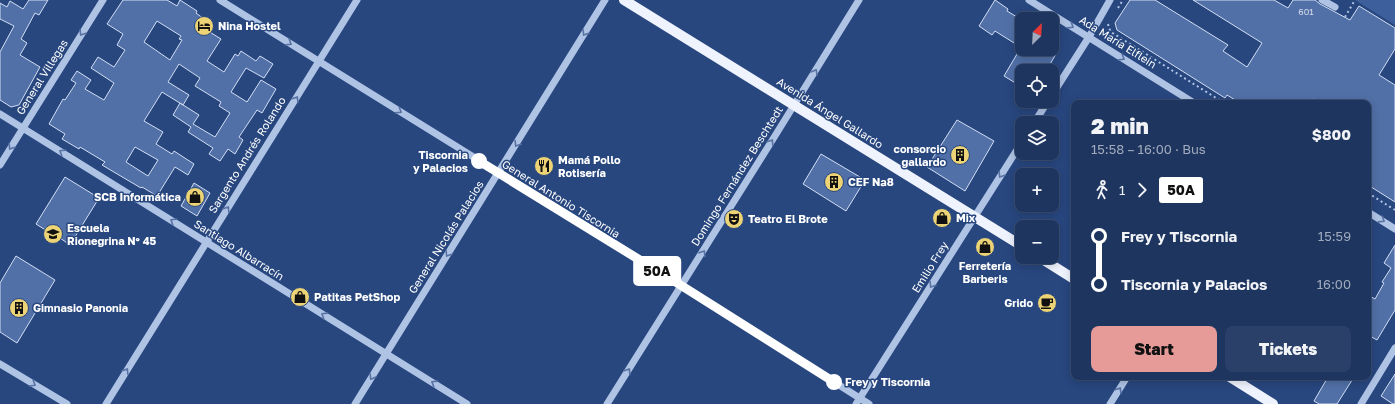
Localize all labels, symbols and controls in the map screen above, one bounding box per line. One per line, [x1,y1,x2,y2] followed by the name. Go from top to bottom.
[1298,6,1314,17] house number: 601
[1015,12,1059,56] north arrow
[1015,12,1059,264] map controls
[1077,13,1159,71] street label: Ada María Elflein
[193,15,215,37] hotel icon: Nina Hostel
[218,19,281,32] place label: Nina Hostel
[1067,21,1074,28] one-way arrow
[80,29,87,36] one-way arrow
[582,29,589,36] one-way arrow
[13,37,70,117] street label: General Villegas
[285,38,292,45] one-way arrow
[1118,53,1125,60] one-way arrow
[1015,64,1059,108] button: locate
[810,69,817,76] one-way arrow
[775,75,886,151] street label: Avenida Ángel Gallardo
[205,94,288,215] street label: Sargento Andrés Rolando
[291,96,299,103] one-way arrow
[688,103,785,248] street label: Domingo Fernández Beschtedt
[395,107,402,114] one-way arrow
[1091,112,1149,139] text: 2 min
[1015,116,1059,160] button: layers
[1312,125,1351,143] text: $800
[767,139,774,146] one-way arrow
[514,140,521,147] one-way arrow
[1091,141,1206,157] text: 15:58 – 16:00 · Bus
[894,142,946,168] place label: consorcio gallardo
[9,143,16,150] one-way arrow
[949,144,971,166] building icon: consorcio gallardo
[413,148,468,174] place label: Tiscornia y Palacios
[59,150,66,157] one-way arrow
[471,153,487,169] marker: Tiscornia y Palacios
[558,153,621,179] place label: Mamá Pollo Rotisería
[533,155,555,177] restaurant icon: Mamá Pollo Rotisería
[500,157,623,240] street label: General Antonio Tiscornia
[1015,168,1059,212] button: +
[823,171,845,193] building icon: CEF Nª8
[998,171,1006,178] one-way arrow
[848,175,894,188] place label: CEF Nª8
[405,178,486,296] street label: General Nicolás Palacios
[1091,179,1113,201] icon: walk
[1131,179,1153,201] icon: forward
[1167,181,1195,198] text: 50A
[1119,182,1125,198] text: 1
[184,186,206,208] shop icon: SCB Informática
[94,190,181,203] place label: SCB Informática
[222,206,229,213] one-way arrow
[931,207,953,229] shop icon: Mix
[723,208,745,230] theatre icon: Teatro El Brote
[956,211,976,224] place label: Mix
[748,212,828,225] place label: Teatro El Brote
[1377,216,1384,223] one-way arrow
[192,217,287,283] street label: Santiago Albarracín
[170,218,177,226] one-way arrow
[1015,220,1059,264] button: −
[67,221,157,247] place label: Escuela Rionegrina N° 45
[42,223,64,245] school or university icon: Escuela Rionegrina N° 45
[1121,227,1237,245] text: Frey y Tiscornia
[1318,228,1351,244] text: 15:59
[974,236,996,258] shop icon: Ferretería Barberis
[909,239,951,295] street label: Emilio Frey
[445,250,453,257] one-way arrow
[698,250,705,257] one-way arrow
[634,258,680,284] line badge: 50A
[959,259,1011,285] place label: Ferretería Barberis
[643,262,671,279] text: 50A
[1121,275,1268,293] text: Tiscornia y Palacios
[1317,276,1351,292] text: 16:00
[929,281,936,288] one-way arrow
[289,286,311,308] shop icon: Patitas PetShop
[314,290,400,303] place label: Patitas PetShop
[1036,292,1058,314] cafe icon: Grido
[1004,296,1033,309] place label: Grido
[8,297,30,319] building icon: Gimnasio Panonia
[33,301,128,314] place label: Gimnasio Panonia
[321,312,328,319] one-way arrow
[1091,326,1217,372] button: Start
[1225,326,1351,372] button: Tickets
[122,368,129,375] one-way arrow
[623,368,631,375] one-way arrow
[369,373,376,380] one-way arrow
[826,374,842,390] marker: Frey y Tiscornia
[845,375,930,388] place label: Frey y Tiscornia
[29,379,36,386] one-way arrow
[431,381,438,388] one-way arrow
[1114,388,1121,395] one-way arrow

